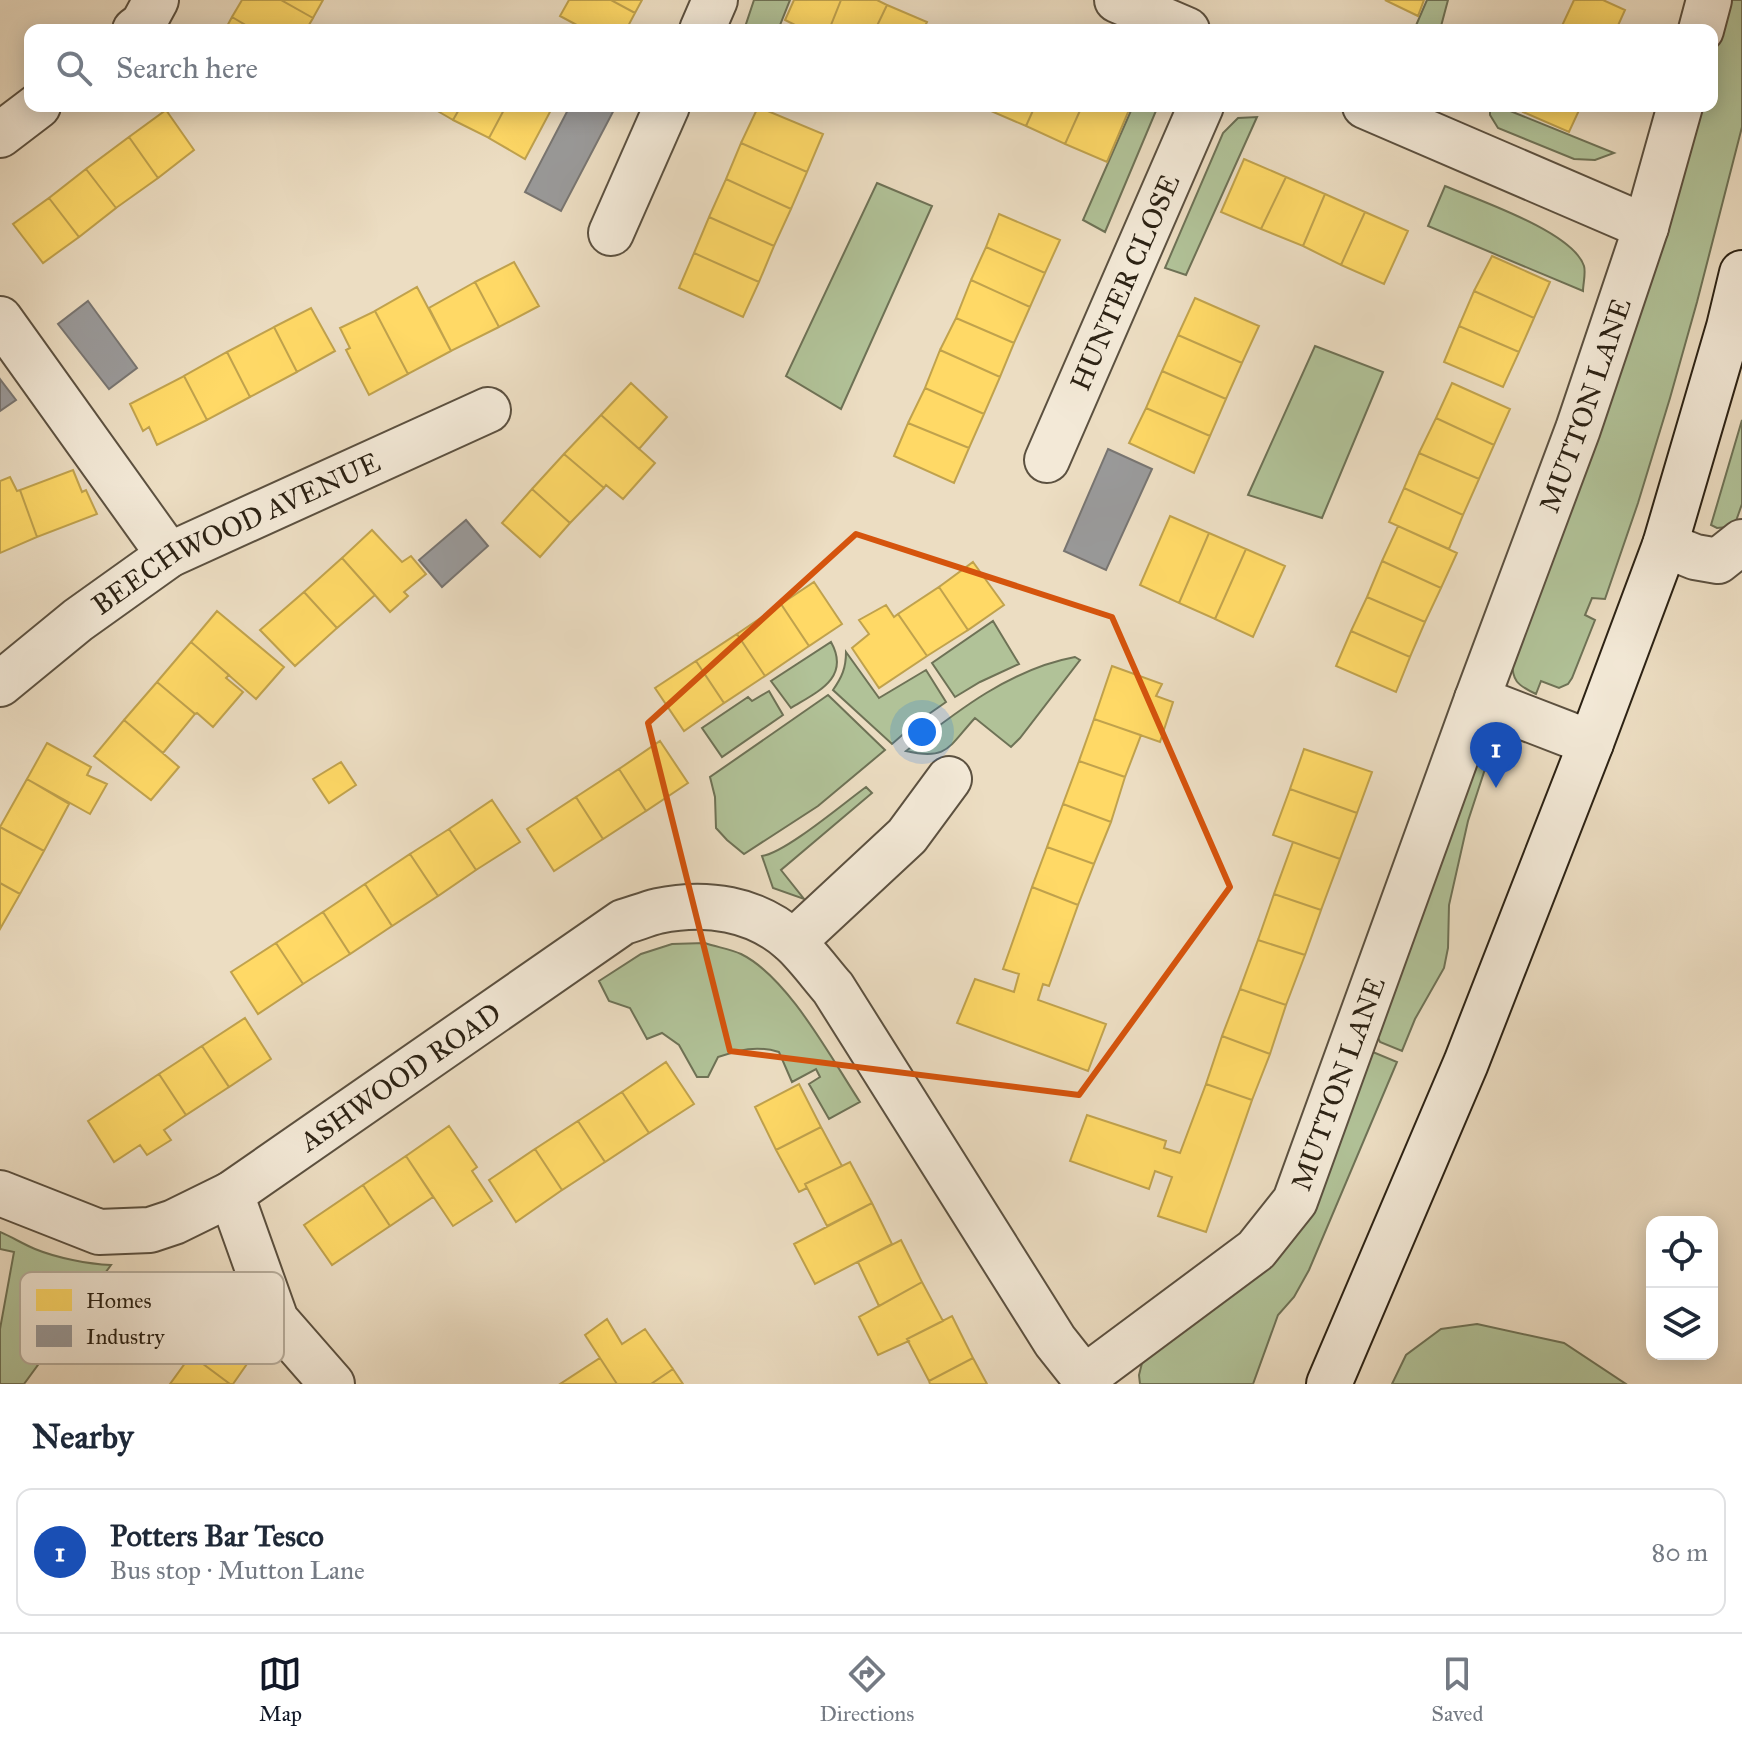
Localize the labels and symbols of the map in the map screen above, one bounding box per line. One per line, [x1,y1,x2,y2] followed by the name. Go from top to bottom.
[1062,169,1187,396] street label: HUNTER CLOSE
[1531,294,1638,517] street label: MUTTON LANE
[85,444,385,622] street label: BEECHWOOD AVENUE
[902,712,942,752] your location
[1470,722,1522,788] pin: 1
[1283,972,1392,1195] street label: MUTTON LANE
[292,995,507,1159] street label: ASHWOOD ROAD
[20,1272,284,1364] legend
[86,1287,152,1314] text: Homes
[86,1323,165,1350] text: Industry

